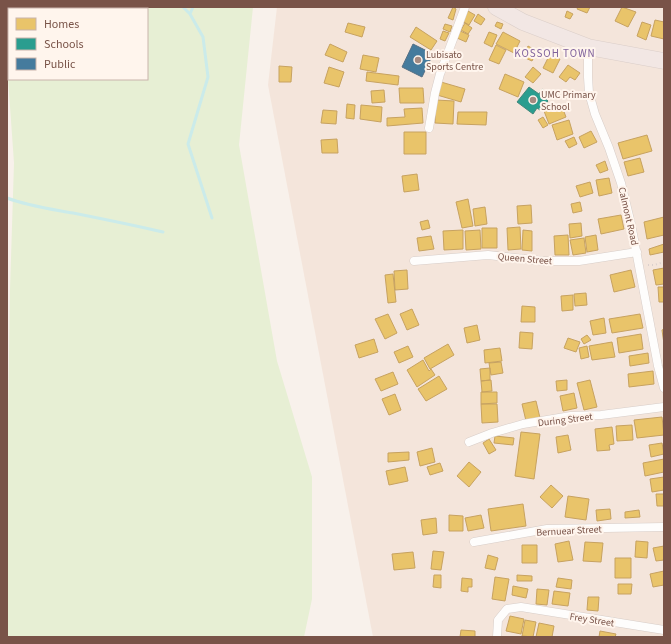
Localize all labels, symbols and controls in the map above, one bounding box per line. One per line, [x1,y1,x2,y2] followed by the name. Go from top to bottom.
[8,8,148,80] legend
[44,16,79,33] text: Homes
[44,36,84,53] text: Schools
[514,46,596,61] district label: KOSSOH TOWN
[426,48,483,74] place label: Lubisato Sports Centre
[413,55,423,65] marker: Lubisato Sports Centre
[44,56,76,73] text: Public
[541,88,596,114] place label: UMC Primary School
[528,95,538,105] marker: UMC Primary School
[615,186,642,247] street label: Calmont Road
[497,250,553,268] street label: Queen Street
[537,410,594,430] street label: During Street
[536,522,603,540] street label: Bernuear Street
[569,610,616,631] street label: Frey Street

